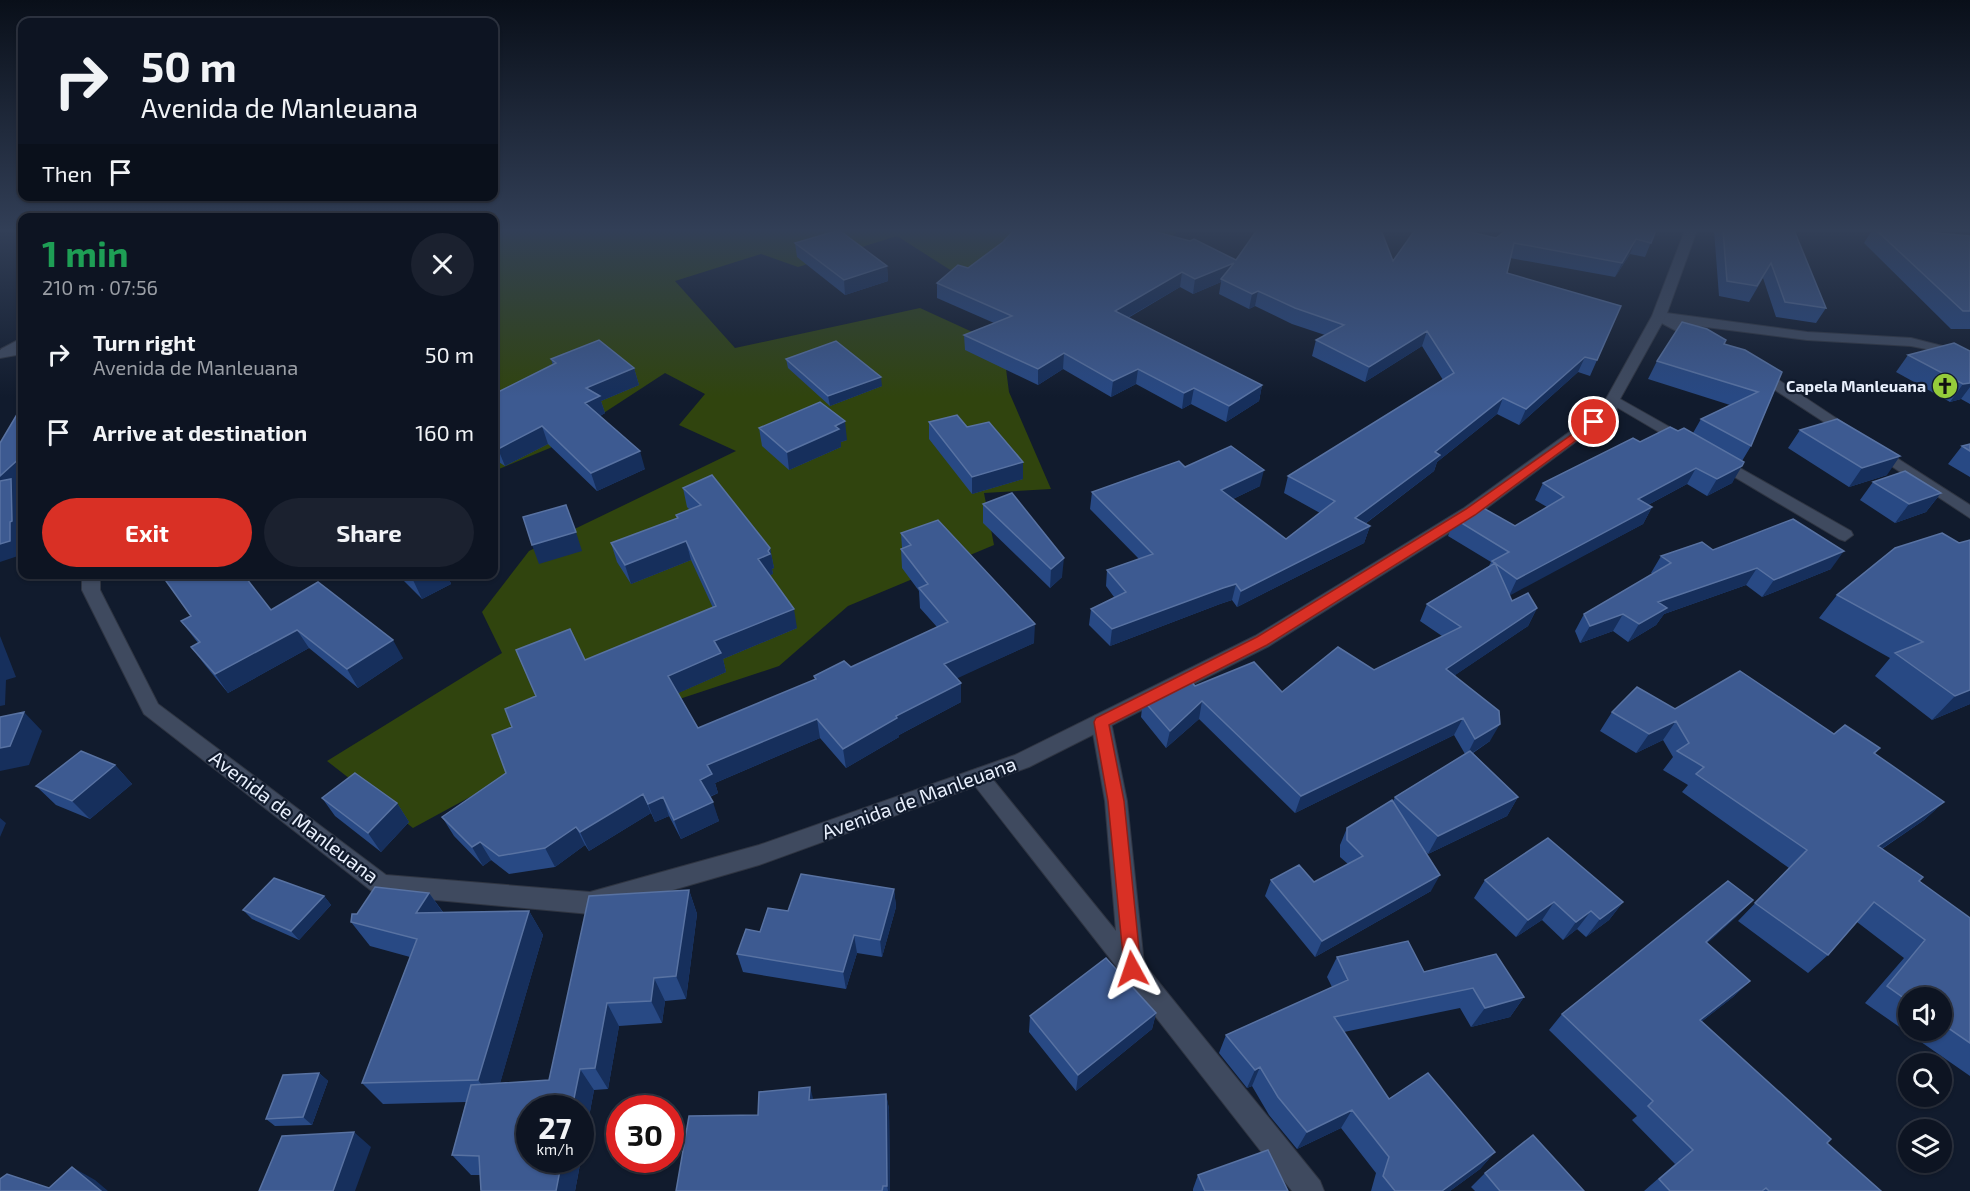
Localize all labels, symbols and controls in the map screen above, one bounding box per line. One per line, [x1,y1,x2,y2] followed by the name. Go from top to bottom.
[141,40,237,90] text: 50 m
[42,42,120,120] icon: right
[141,91,418,123] text: Avenida de Manleuana
[104,156,137,189] icon: arrive
[42,160,92,186] text: Then
[42,231,129,274] text: 1 min
[411,233,474,296] button: close
[42,275,158,299] text: 210 m · 07:56
[93,329,195,355] text: Turn right
[42,338,75,371] icon: right
[425,341,474,367] text: 50 m
[93,355,298,379] text: Avenida de Manleuana
[1930,371,1960,401] church icon: Capela Manleuana
[1786,376,1926,395] place label: Capela Manleuana
[1568,396,1619,447] pin
[1577,405,1610,438] icon: arrive
[42,416,75,449] icon: arrive
[93,419,307,445] text: Arrive at destination
[415,419,474,445] text: 160 m
[42,498,252,567] button: Exit
[264,498,474,567] button: Share
[205,745,384,888] street label: Avenida de Manleuana
[818,751,1019,843] street label: Avenida de Manleuana
[1100,937,1164,1001] position arrow
[1898,987,1952,1173] map controls
[1898,987,1952,1041] button: sound
[1898,1053,1952,1107] button: search
[606,1095,684,1173] speed limit sign: 30
[538,1109,572,1145] text: 27
[1898,1119,1952,1173] button: layers
[536,1140,574,1158] text: km/h

